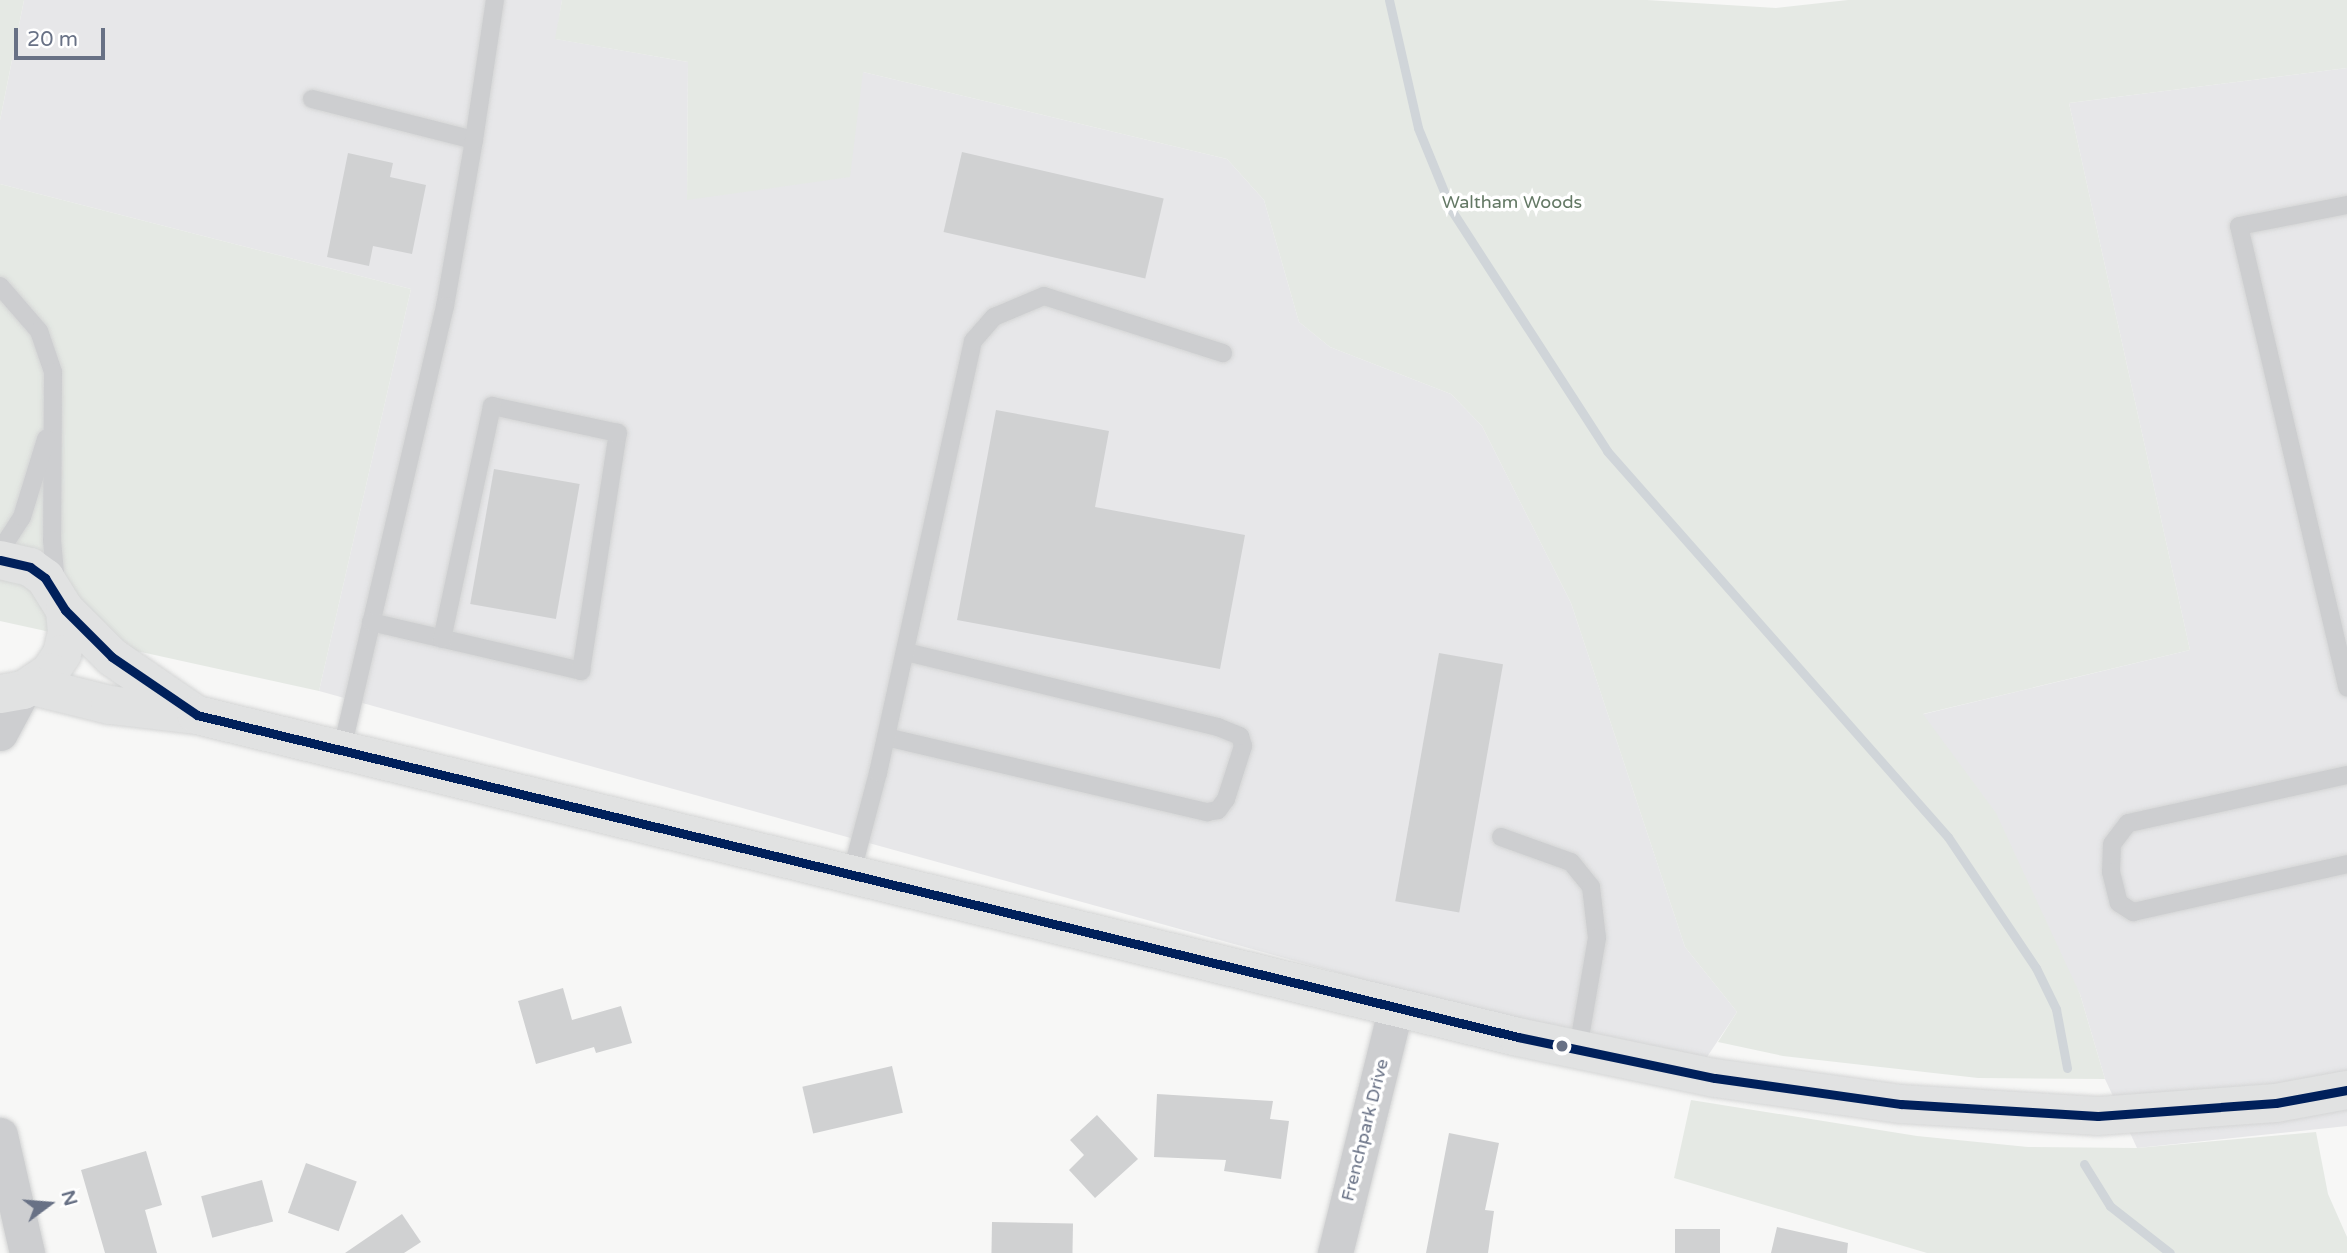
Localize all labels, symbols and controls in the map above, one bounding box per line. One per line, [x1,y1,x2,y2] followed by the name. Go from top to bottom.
[18,14,108,58] scale bar
[27,27,78,52] text: 20 m
[1442,191,1582,213] park label: Waltham Woods
[1555,1039,1569,1053] unlabelled marker
[1337,1057,1393,1203] street label: Frenchpark Drive
[14,1169,84,1239] north arrow
[57,1188,82,1209] text: N

